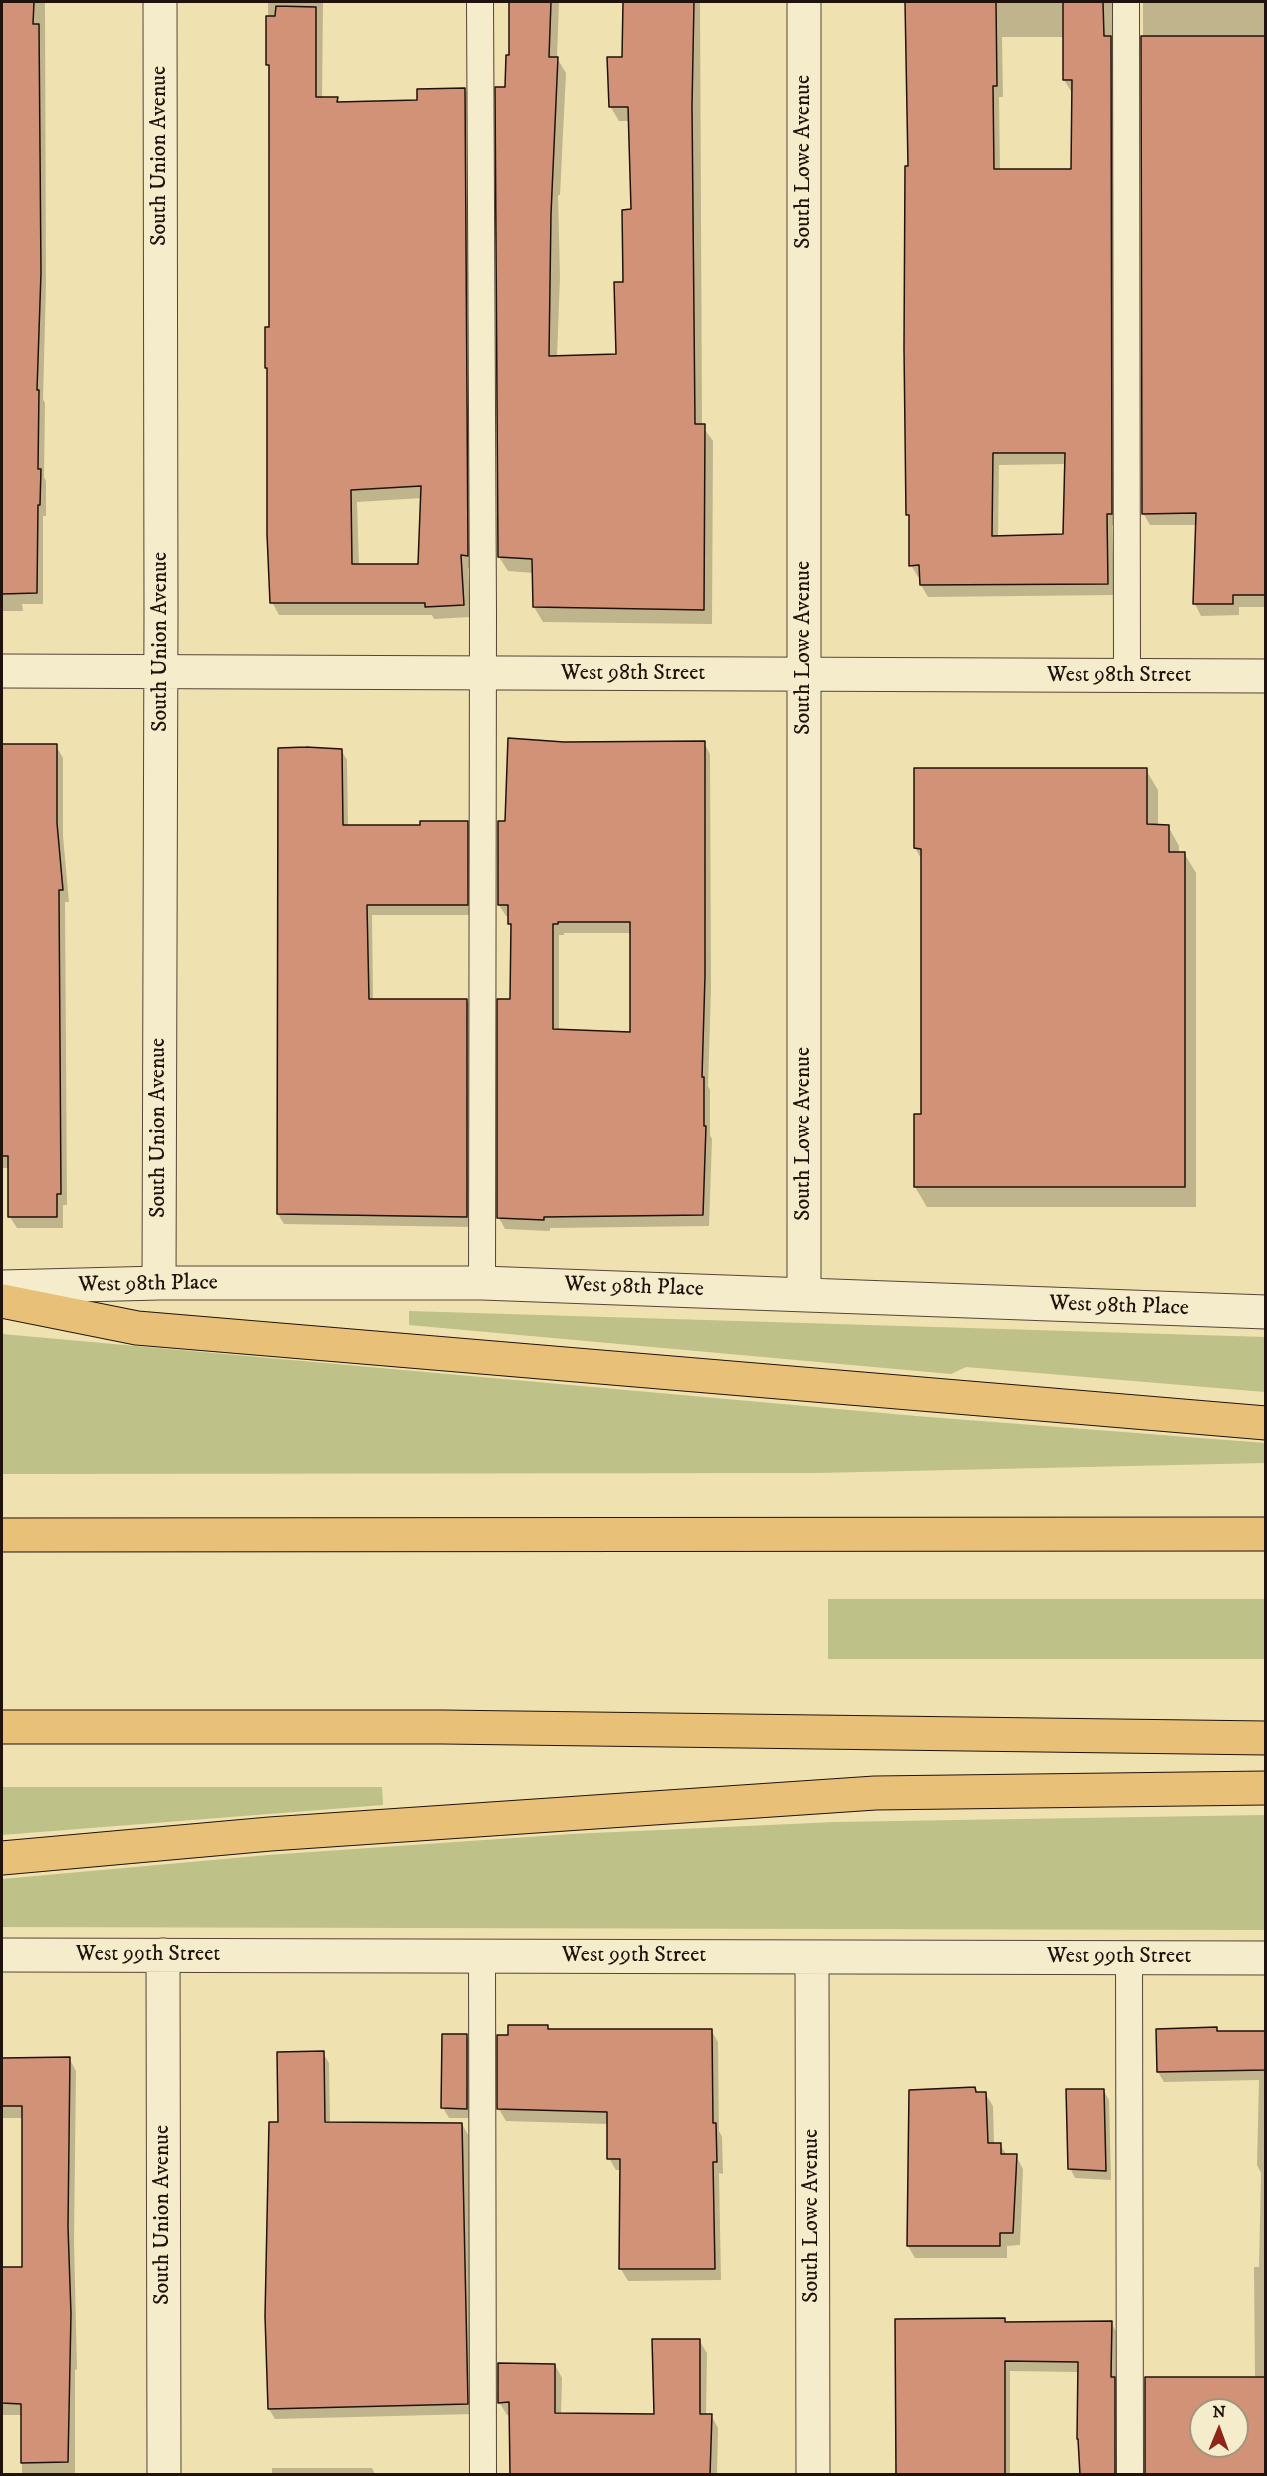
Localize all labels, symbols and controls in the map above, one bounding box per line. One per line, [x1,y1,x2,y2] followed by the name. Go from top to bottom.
[147,66,173,246] street label: South Union Avenue
[791,75,817,249] street label: South Lowe Avenue
[148,552,174,732] street label: South Union Avenue
[791,561,817,735] street label: South Lowe Avenue
[561,661,705,687] street label: West 98th Street
[1047,663,1191,689] street label: West 98th Street
[146,1038,172,1218] street label: South Union Avenue
[791,1047,817,1221] street label: South Lowe Avenue
[78,1271,218,1299] street label: West 98th Place
[564,1272,704,1304] street label: West 98th Place
[1049,1291,1189,1323] street label: West 98th Place
[76,1942,220,1968] street label: West 99th Street
[562,1943,706,1969] street label: West 99th Street
[1047,1944,1191,1970] street label: West 99th Street
[150,2125,176,2305] street label: South Union Avenue
[799,2129,825,2303] street label: South Lowe Avenue
[1189,2398,1249,2458] north arrow
[1213,2402,1226,2422] text: N

